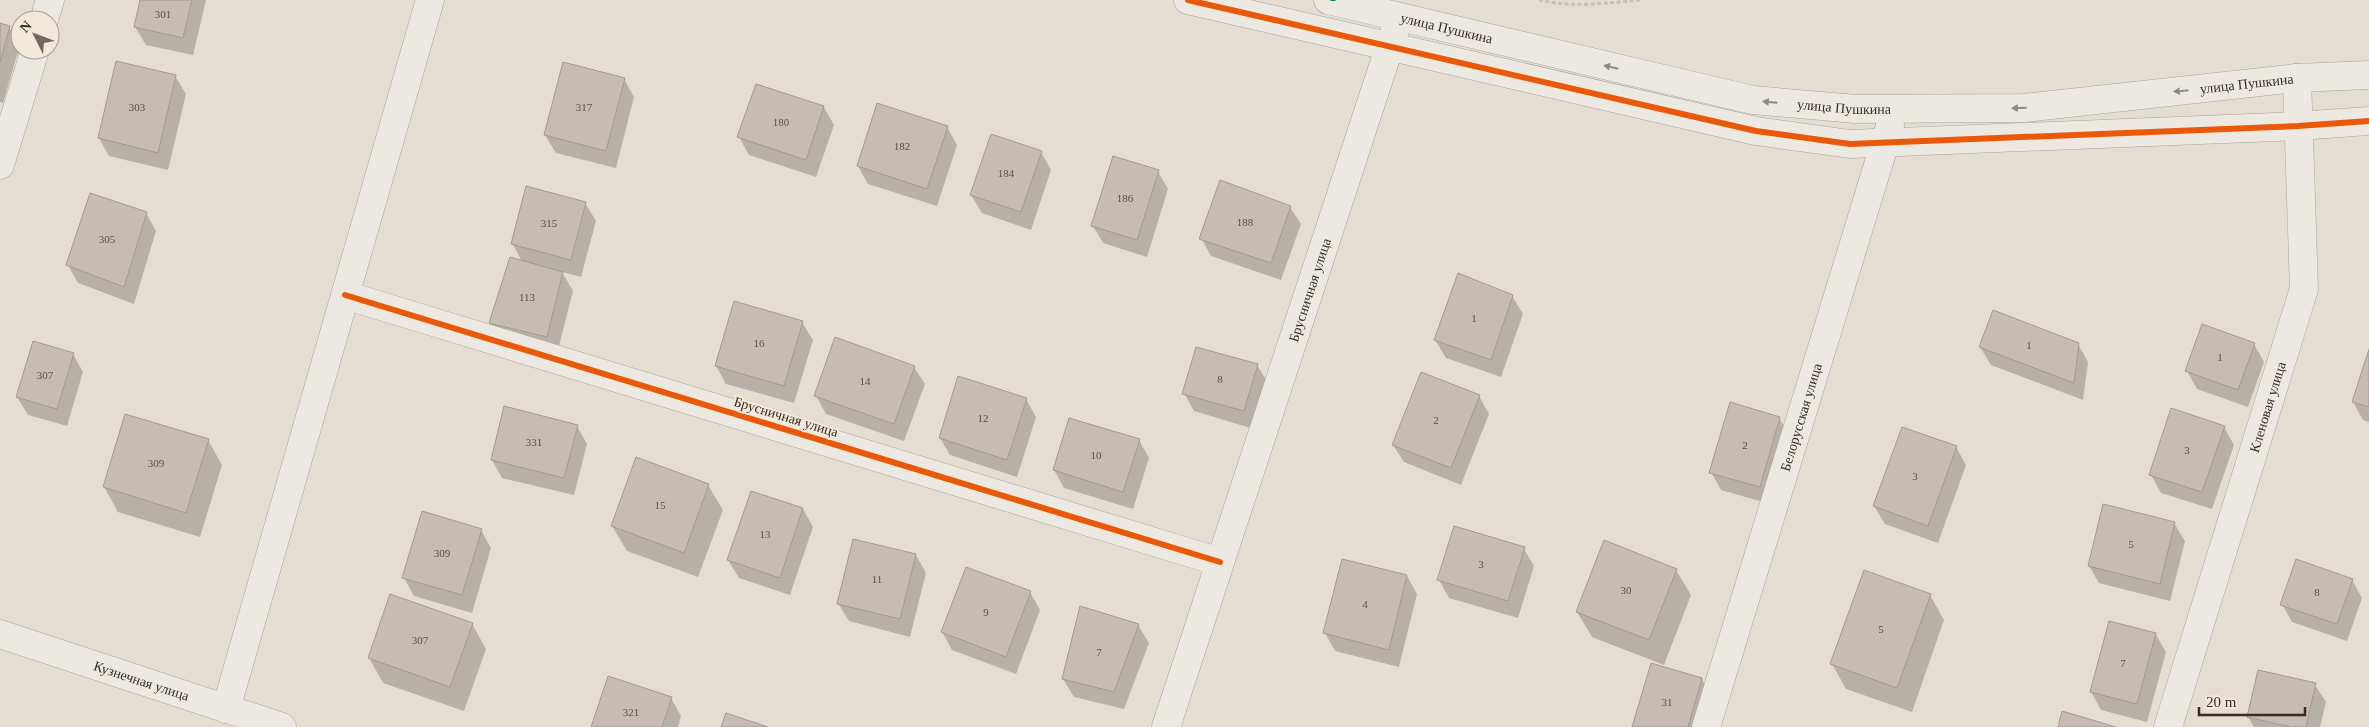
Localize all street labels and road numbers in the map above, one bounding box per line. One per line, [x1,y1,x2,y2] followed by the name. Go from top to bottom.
[1399,10,1495,46] street label: улица Пушкина
[2199,71,2295,96] street label: улица Пушкина
[1797,96,1892,117] street label: улица Пушкина
[1286,235,1334,344] street label: Брусничная улица
[2246,359,2289,454] street label: Кленовая улица
[1777,361,1825,473] street label: Белорусская улица
[732,394,841,440] street label: Брусничная улица
[92,658,192,704] street label: Кузнечная улица

